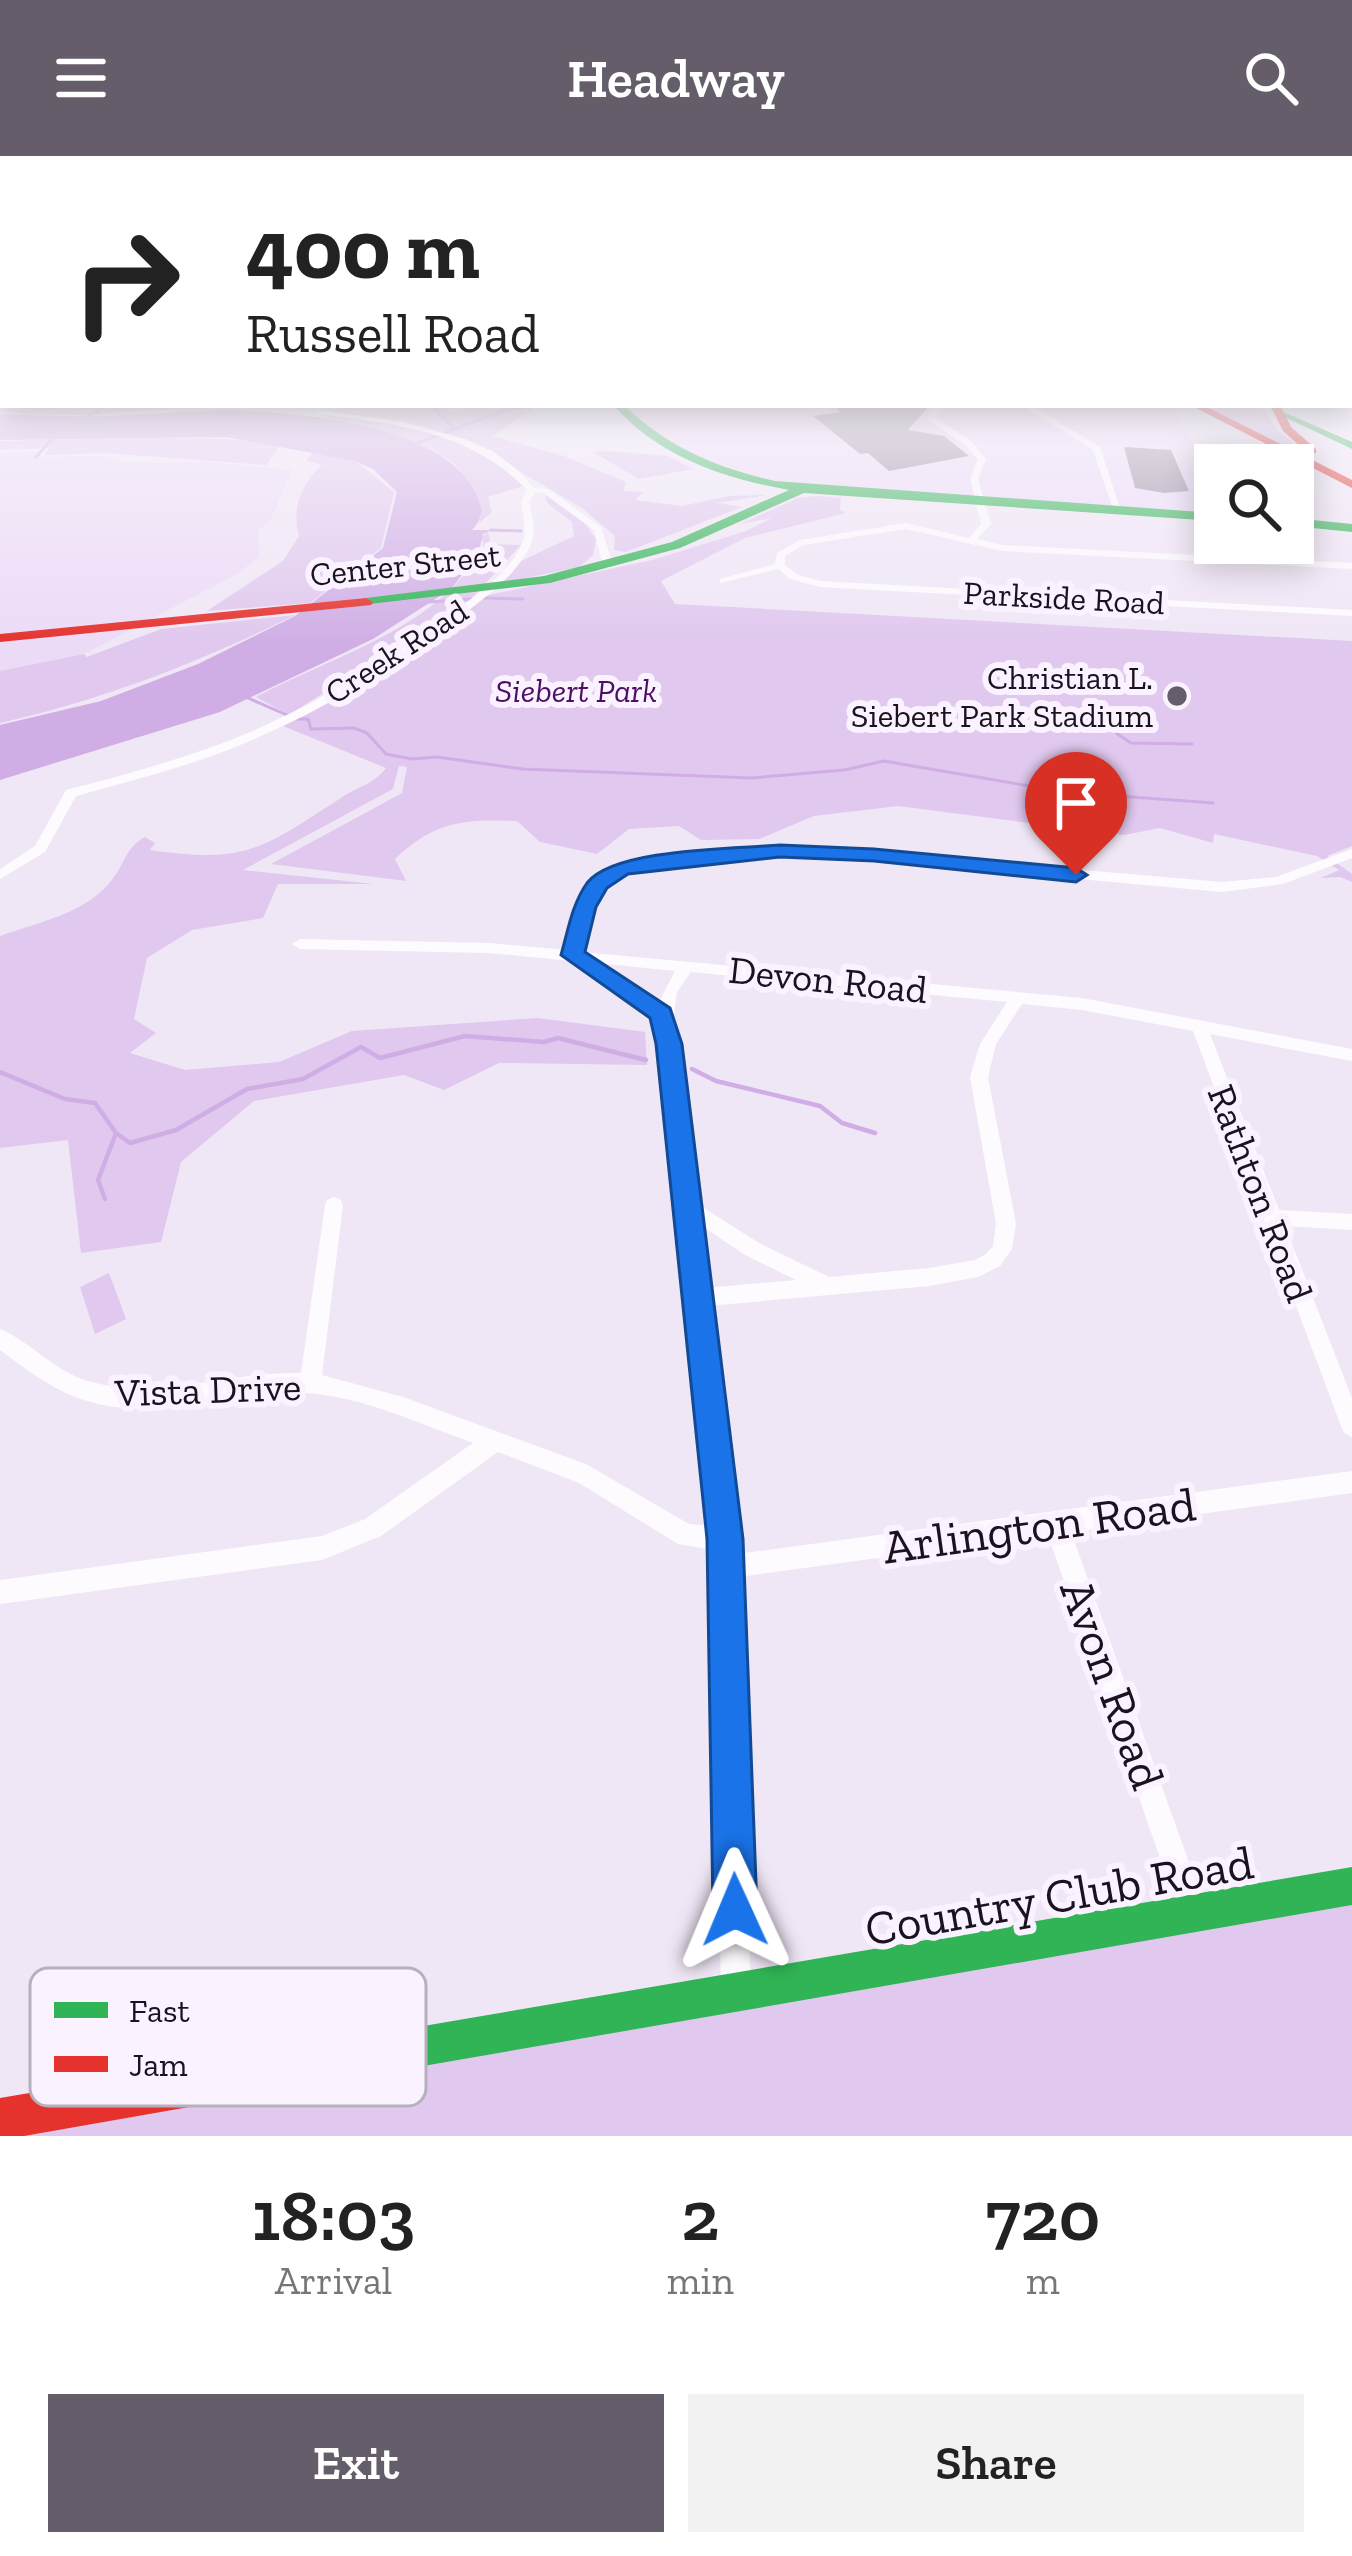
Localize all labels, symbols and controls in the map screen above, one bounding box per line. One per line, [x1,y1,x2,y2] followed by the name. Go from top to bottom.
[48,45,114,111] icon: menu
[1238,45,1304,111] icon: search
[567,46,785,111] text: Headway
[246,199,480,300] text: 400 m
[48,204,204,360] icon: right
[246,301,539,366] text: Russell Road
[1194,444,1314,564] map controls
[1194,444,1314,564] button: search
[308,535,503,594] street label: Center Street
[962,573,1165,622] street label: Parkside Road
[318,591,475,712] street label: Creek Road
[851,658,1154,735] place label: Christian L. Siebert Park Stadium
[495,671,657,710] park label: Siebert Park
[1164,683,1190,709] marker: Christian L. Siebert Park Stadium
[1025,752,1127,875] pin
[1043,770,1109,836] icon: arrive
[726,946,930,1013] street label: Devon Road
[1198,1078,1323,1308] street label: Rathton Road
[113,1363,302,1416] street label: Vista Drive
[879,1475,1199,1576] street label: Arlington Road
[1048,1572,1177,1797] street label: Avon Road
[861,1833,1257,1958] street label: Country Club Road
[672,1847,798,1973] position arrow
[30,1968,426,2106] legend
[129,1991,190,2030] text: Fast
[129,2045,188,2084] text: Jam
[252,2172,415,2258] text: 18:03
[681,2172,719,2258] text: 2
[986,2172,1100,2258] text: 720
[275,2257,392,2304] text: Arrival
[667,2257,734,2304] text: min
[1026,2257,1060,2304] text: m
[48,2394,664,2532] button: Exit
[688,2394,1304,2532] button: Share

